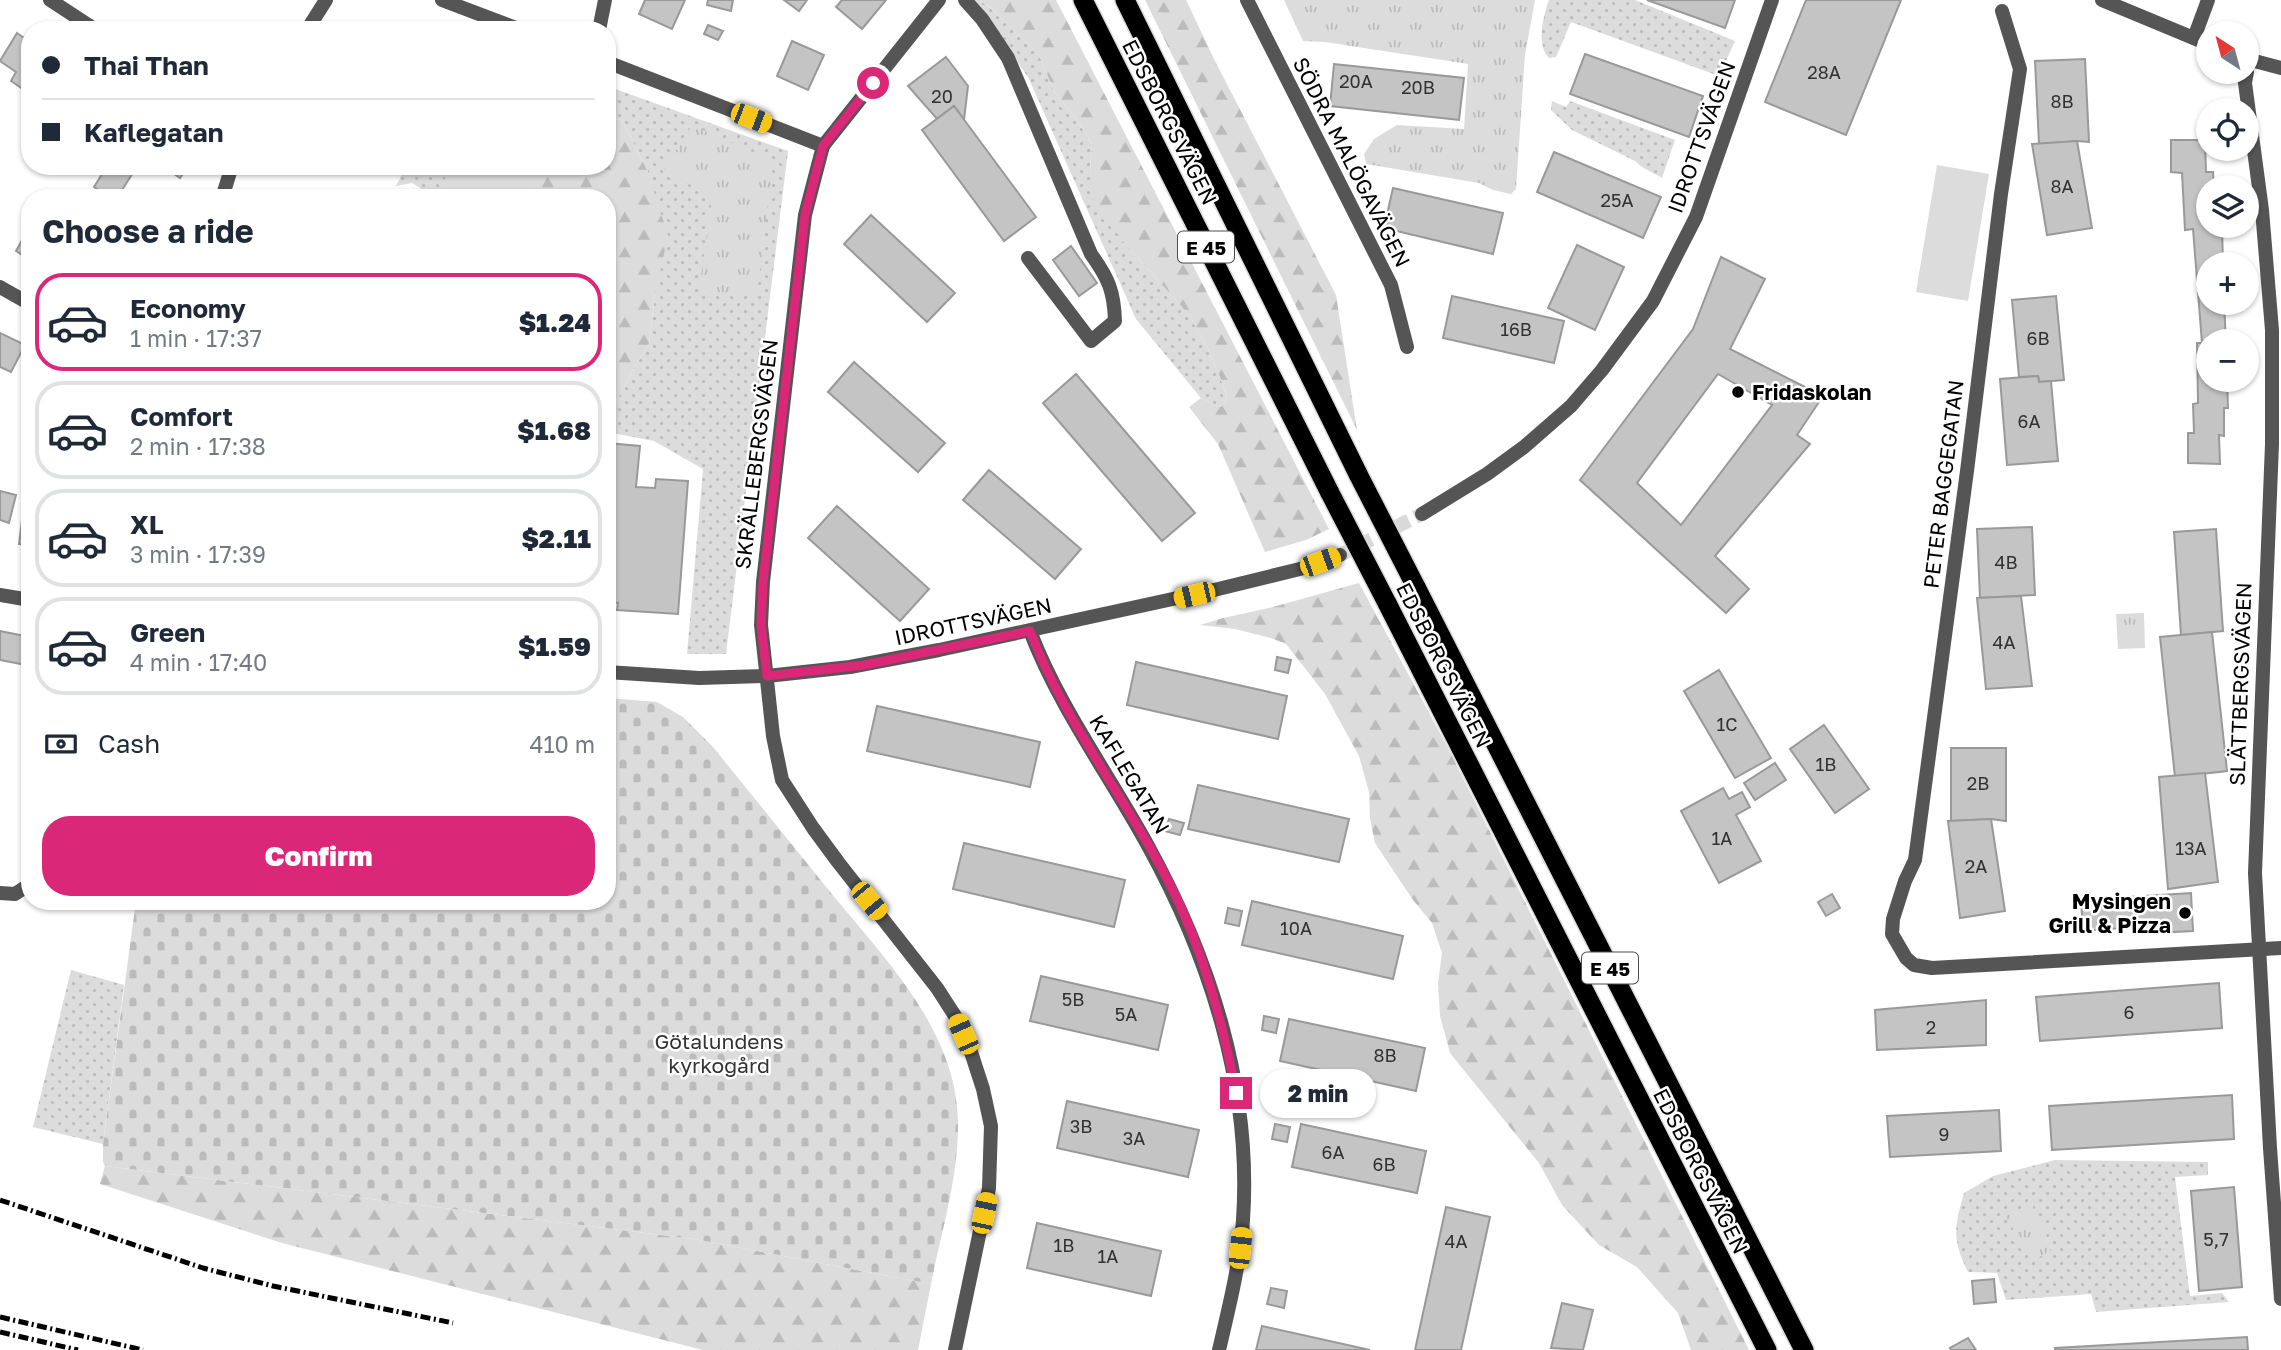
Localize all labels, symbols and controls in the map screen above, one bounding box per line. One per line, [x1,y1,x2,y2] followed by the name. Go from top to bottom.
[2196,21,2259,84] north arrow
[2196,21,2259,392] map controls
[1117,35,1223,209] street label: EDSBORGSVÄGEN
[84,50,209,81] text: Thai Than
[1288,53,1416,271] street label: SÖDRA MALÖGAVÄGEN
[1661,57,1741,217] street label: IDROTTSVÄGEN
[1807,61,1841,83] house number: 28A
[857,67,889,99] route start
[1339,70,1373,92] house number: 20A
[1401,76,1435,98] house number: 20B
[931,85,953,107] house number: 20
[2050,90,2074,112] house number: 8B
[2196,98,2259,161] button: locate
[728,101,775,135] car
[84,117,223,148] text: Kaflegatan
[2050,175,2074,197] house number: 8A
[2196,175,2259,238] button: layers
[1601,189,1633,211] house number: 25A
[42,212,254,250] text: Choose a ride
[1178,232,1234,262] road number: E 45
[2196,252,2259,315] button: +
[46,291,109,354] icon: car
[130,293,246,324] text: Economy
[519,307,591,338] text: $1.24
[1500,318,1532,340] house number: 16B
[130,324,262,352] text: 1 min · 17:37
[2027,327,2049,349] house number: 6B
[2196,329,2259,392] button: −
[729,338,783,570] street label: SKRÄLLEBERGSVÄGEN
[1917,378,1969,590] street label: PETER BAGGEGATAN
[1752,379,1872,405] place label: Fridaskolan
[1730,384,1746,400] marker: Fridaskolan
[46,399,109,462] icon: car
[130,401,233,432] text: Comfort
[2018,410,2040,432] house number: 6A
[517,415,591,446] text: $1.68
[130,432,266,460] text: 2 min · 17:38
[46,507,109,570] icon: car
[130,509,164,540] text: XL
[521,523,591,554] text: $2.11
[130,540,266,568] text: 3 min · 17:39
[1297,545,1344,579] car
[1994,551,2018,573] house number: 4B
[1391,578,1497,752] street label: EDSBORGSVÄGEN
[1172,580,1217,610] car
[2223,582,2257,786] street label: SLÄTTBERGSVÄGEN
[892,592,1054,650] street label: IDROTTSVÄGEN
[46,615,109,678] icon: car
[130,617,205,648] text: Green
[518,631,591,662] text: $1.59
[1992,631,2016,653] house number: 4A
[130,648,267,676] text: 4 min · 17:40
[1084,710,1176,838] street label: KAFLEGATAN
[1717,713,1737,735] house number: 1C
[42,725,80,763] icon: cash
[98,728,160,759] text: Cash
[529,730,595,758] text: 410 m
[1816,753,1836,775] house number: 1B
[1967,772,1989,794] house number: 2B
[42,816,595,896] button: Confirm
[1712,827,1732,849] house number: 1A
[2175,837,2207,859] house number: 13A
[1965,855,1987,877] house number: 2A
[848,878,891,924] car
[2049,888,2171,938] place label: Mysingen Grill & Pizza
[2177,905,2193,921] marker: Mysingen Grill & Pizza
[1280,917,1312,939] house number: 10A
[1582,952,1638,984] road number: E 45
[1062,988,1084,1010] house number: 5B
[2124,1001,2134,1023] house number: 6
[1115,1003,1137,1025] house number: 5A
[945,1011,982,1057] car
[1926,1016,1936,1038] house number: 2
[654,1028,784,1078] park label: Götalundens kyrkogård
[1373,1044,1397,1066] house number: 8B
[1260,1068,1376,1118] callout: 2 min
[1220,1077,1252,1109] route end
[1288,1079,1348,1107] text: 2 min
[1648,1084,1754,1258] street label: EDSBORGSVÄGEN
[1070,1115,1092,1137] house number: 3B
[1939,1123,1949,1145] house number: 9
[1123,1127,1145,1149] house number: 3A
[1322,1141,1344,1163] house number: 6A
[1373,1153,1395,1175] house number: 6B
[970,1190,999,1236] car
[1228,1226,1253,1270] car
[2203,1228,2229,1250] house number: 5,7
[1444,1230,1468,1252] house number: 4A
[1054,1234,1074,1256] house number: 1B
[1098,1245,1118,1267] house number: 1A

